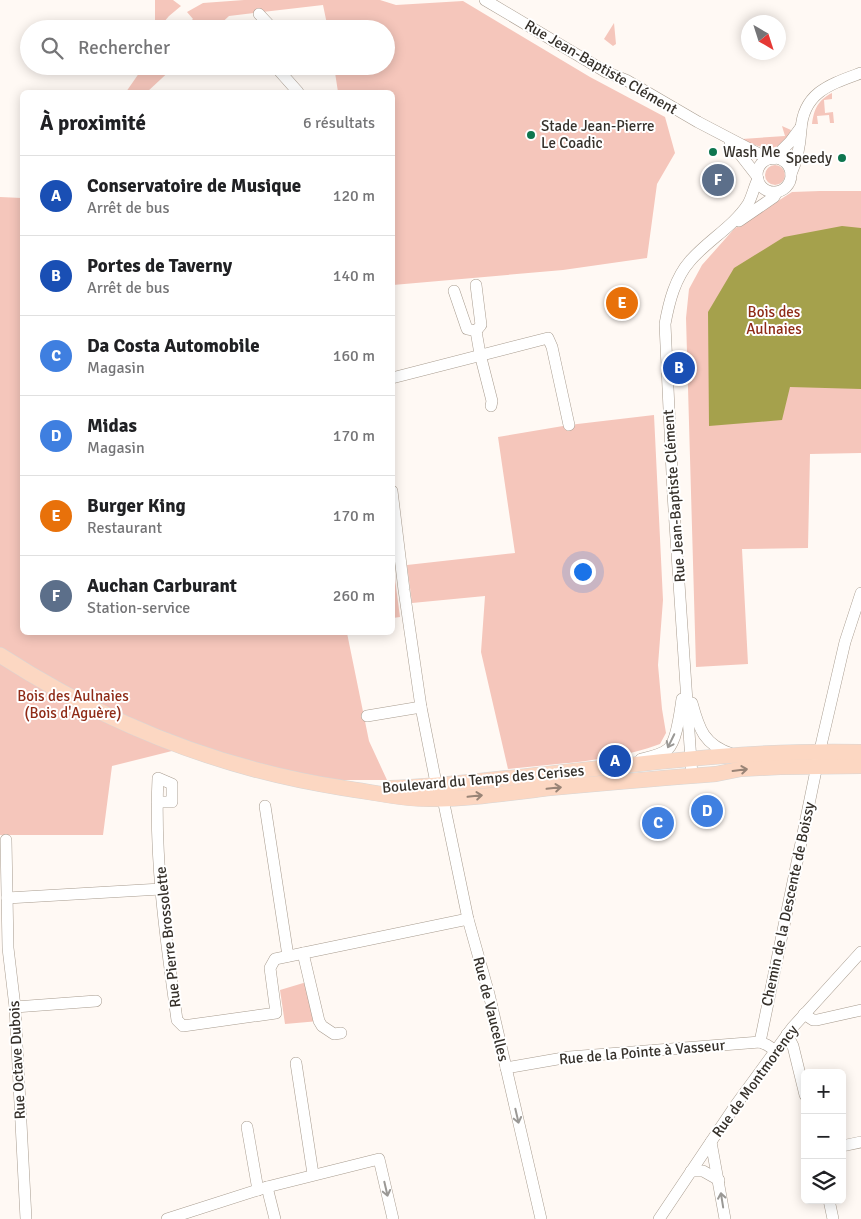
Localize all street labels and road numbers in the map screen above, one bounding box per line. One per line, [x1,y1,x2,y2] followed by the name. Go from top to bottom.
[522,16,680,118] street label: Rue Jean-Baptiste Clément
[659,409,689,583] street label: Rue Jean-Baptiste Clément
[381,761,585,797] street label: Boulevard du Temps des Cerises
[758,800,818,1008] street label: Chemin de la Descente de Boissy
[152,866,184,1008] street label: Rue Pierre Brossolette
[469,955,513,1064] street label: Rue de Vaucelles
[5,1000,29,1120] street label: Rue Octave Dubois
[708,1021,802,1141] street label: Rue de Montmorency
[558,1036,726,1068] street label: Rue de la Pointe à Vasseur

